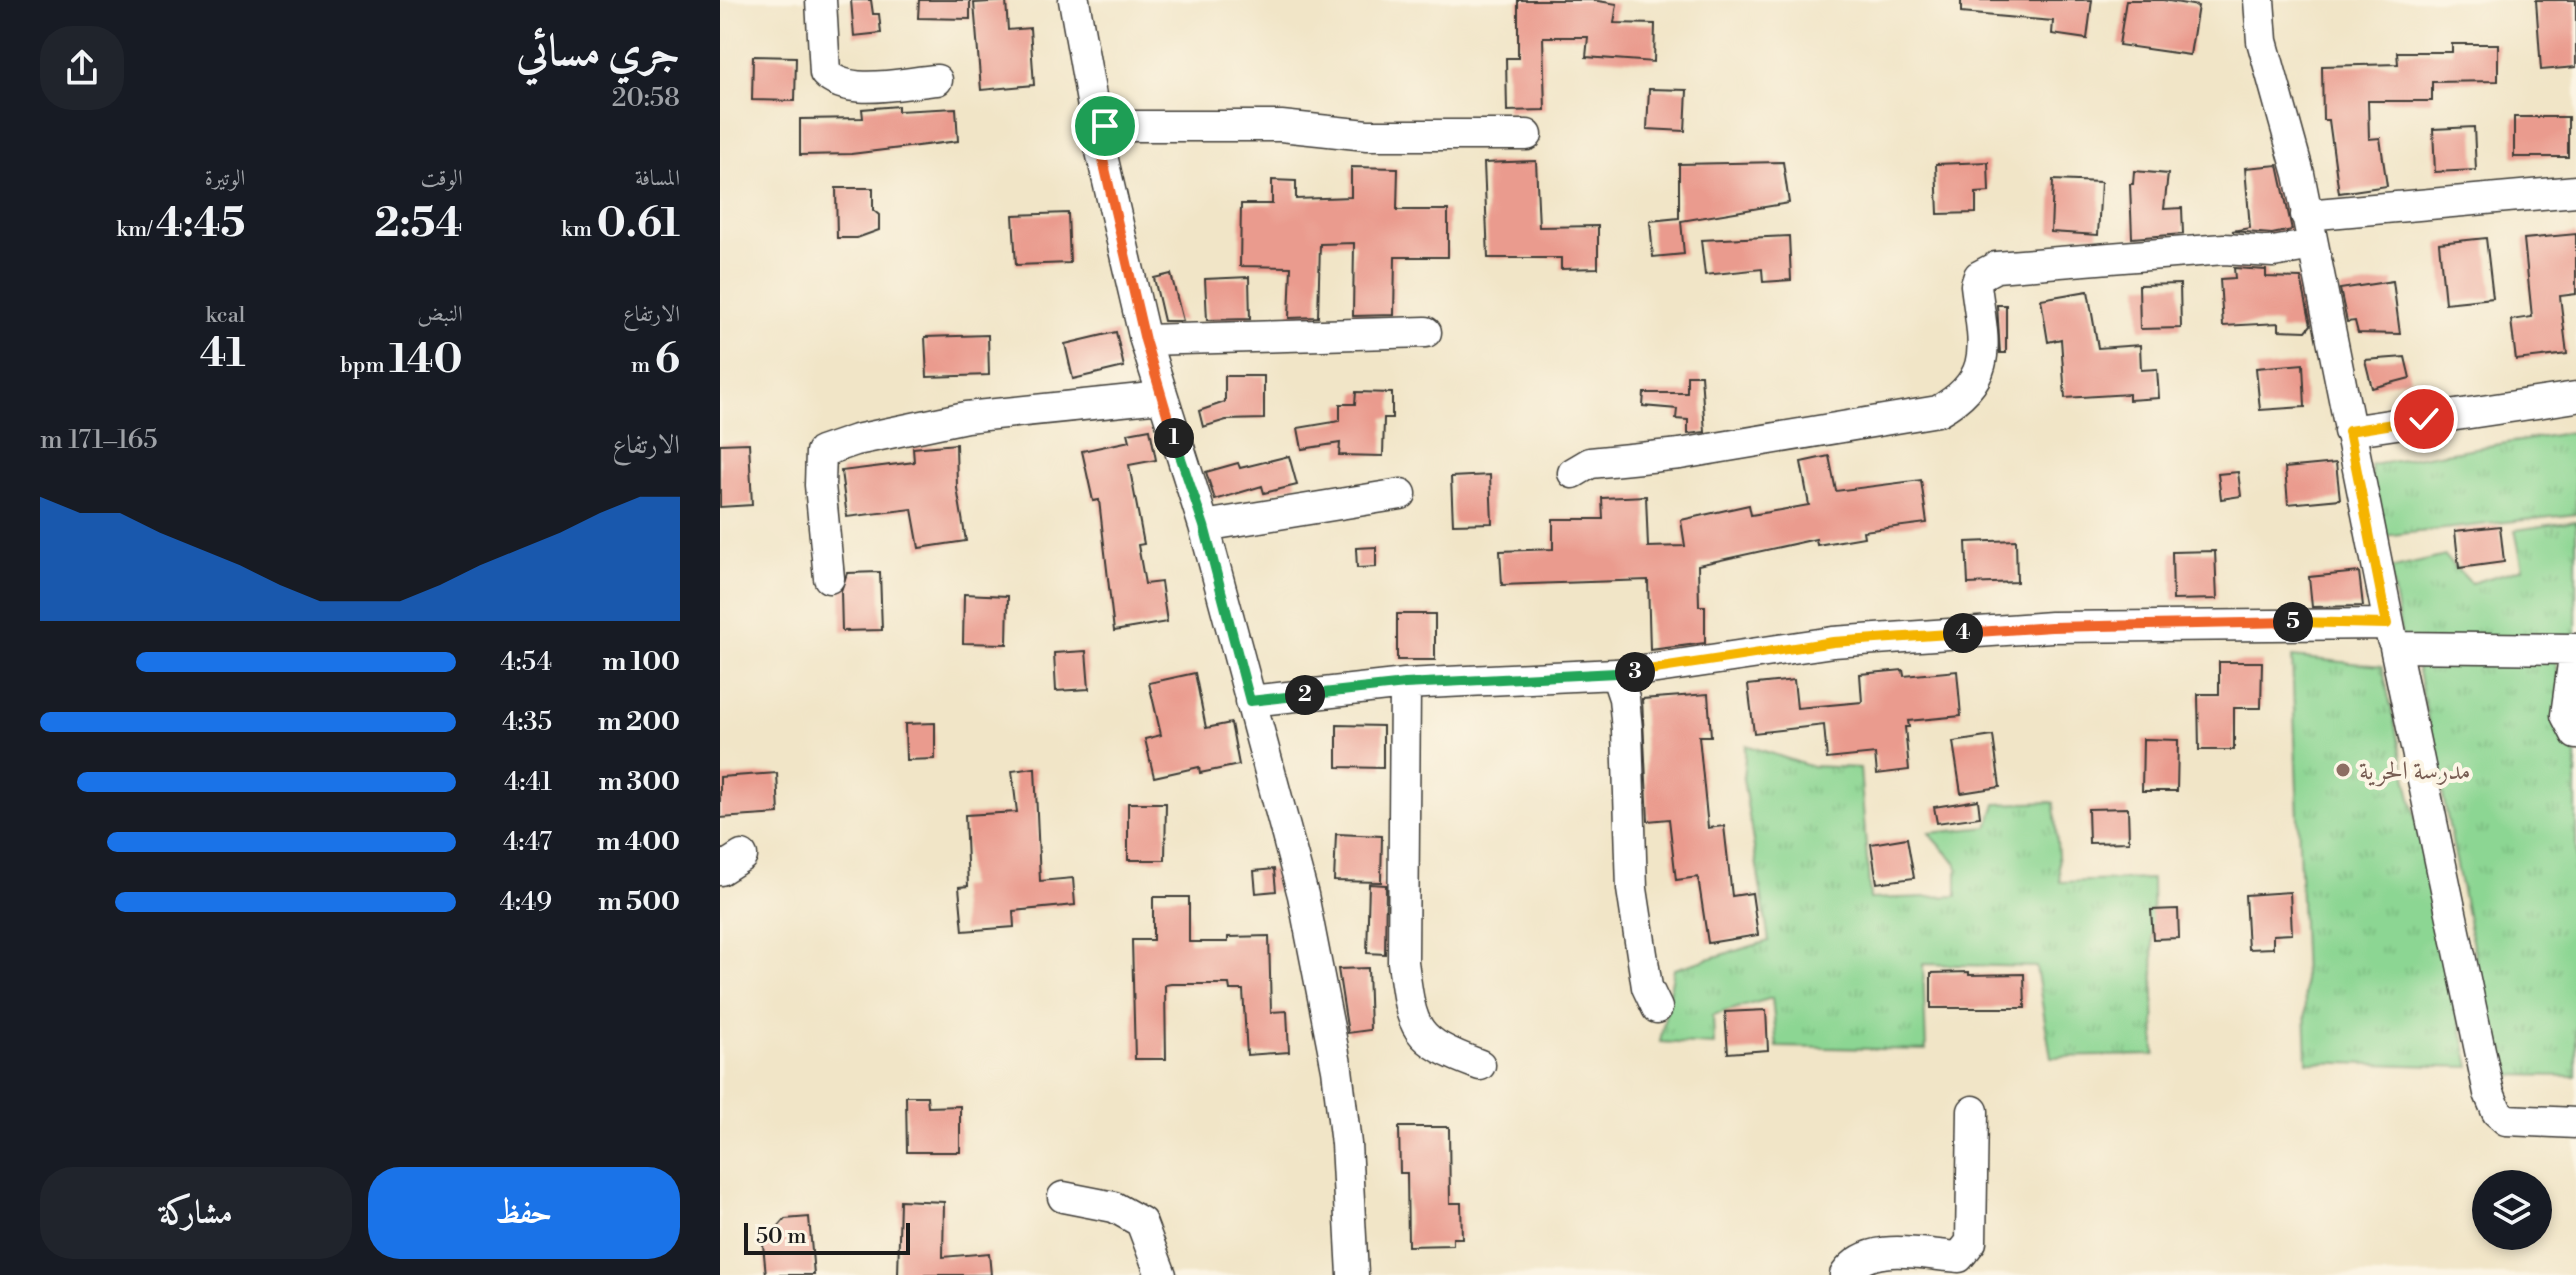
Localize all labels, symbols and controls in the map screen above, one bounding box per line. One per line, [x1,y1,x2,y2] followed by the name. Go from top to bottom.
[516,24,680,79] text: جري مسائي
[40,26,124,110] button: share
[612,82,680,114] text: 20:58
[1071,92,1139,160] pin
[1083,104,1127,148] icon: arrive
[205,165,245,192] text: الوتيرة
[421,165,463,192] text: الوقت
[635,165,680,192] text: المسافة
[156,199,245,249] text: 4:45
[374,199,463,249] text: 2:54
[597,199,680,249] text: 0.61
[116,216,156,243] text: /km
[561,216,597,243] text: km
[417,301,463,328] text: النبض
[623,301,680,328] text: الارتفاع
[205,302,245,329] text: kcal
[200,329,245,379] text: 41
[389,335,463,385] text: 140
[655,335,680,385] text: 6
[340,352,389,379] text: bpm
[631,352,655,379] text: m
[2390,385,2458,453] pin
[2402,397,2446,441] icon: check
[1154,418,1194,458] pin: 1
[40,424,158,456] text: 165–171 m
[1169,424,1179,451] text: 1
[613,429,680,461] text: الارتفاع
[2273,602,2313,642] pin: 5
[2286,608,2300,635] text: 5
[1943,613,1983,653] pin: 4
[1956,619,1970,646] text: 4
[500,646,552,678] text: 4:54
[603,646,680,678] text: 100 m
[1615,652,1655,692] pin: 3
[1628,658,1642,685] text: 3
[1285,675,1325,715] pin: 2
[1298,681,1312,708] text: 2
[502,706,552,738] text: 4:35
[598,706,680,738] text: 200 m
[2359,755,2471,787] place label: مدرسة الحرية
[2334,761,2352,779] marker: مدرسة الحرية
[504,766,552,798] text: 4:41
[599,766,680,798] text: 300 m
[503,826,552,858] text: 4:47
[597,826,680,858] text: 400 m
[499,886,552,918] text: 4:49
[598,886,680,918] text: 500 m
[40,1167,352,1259] button: مشاركة
[368,1167,680,1259] button: حفظ
[2472,1170,2552,1250] map controls
[2472,1170,2552,1250] button: layers
[744,1219,910,1255] scale bar
[756,1223,807,1250] text: 50 m

